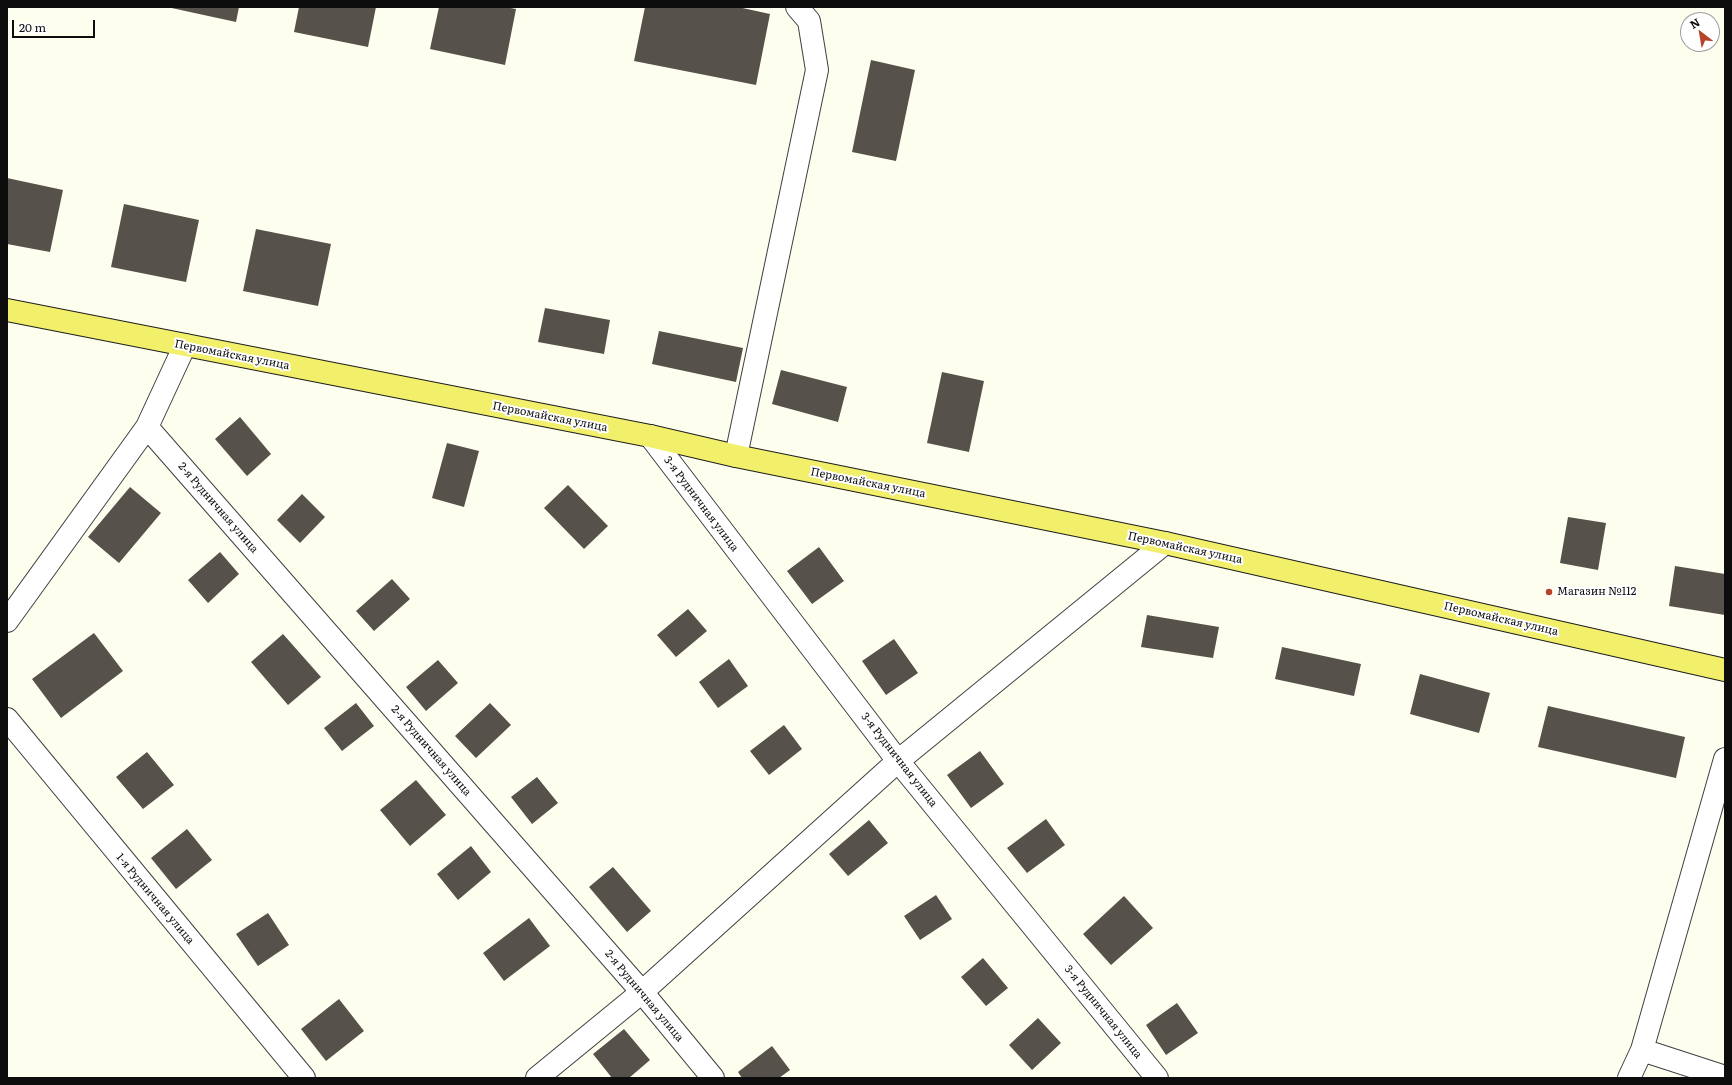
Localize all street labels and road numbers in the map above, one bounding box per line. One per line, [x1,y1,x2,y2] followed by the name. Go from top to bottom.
[173,337,291,373] street label: Первомайская улица
[491,399,609,435] street label: Первомайская улица
[661,454,741,554] street label: 3-я Рудничная улица
[175,460,261,556] street label: 2-я Рудничная улица
[809,465,927,501] street label: Первомайская улица
[1127,529,1243,567] street label: Первомайская улица
[1443,599,1559,639] street label: Первомайская улица
[388,703,474,799] street label: 2-я Рудничная улица
[858,710,940,810] street label: 3-я Рудничная улица
[113,851,197,947] street label: 1-я Рудничная улица
[602,948,686,1044] street label: 2-я Рудничная улица
[1061,963,1145,1061] street label: 3-я Рудничная улица

